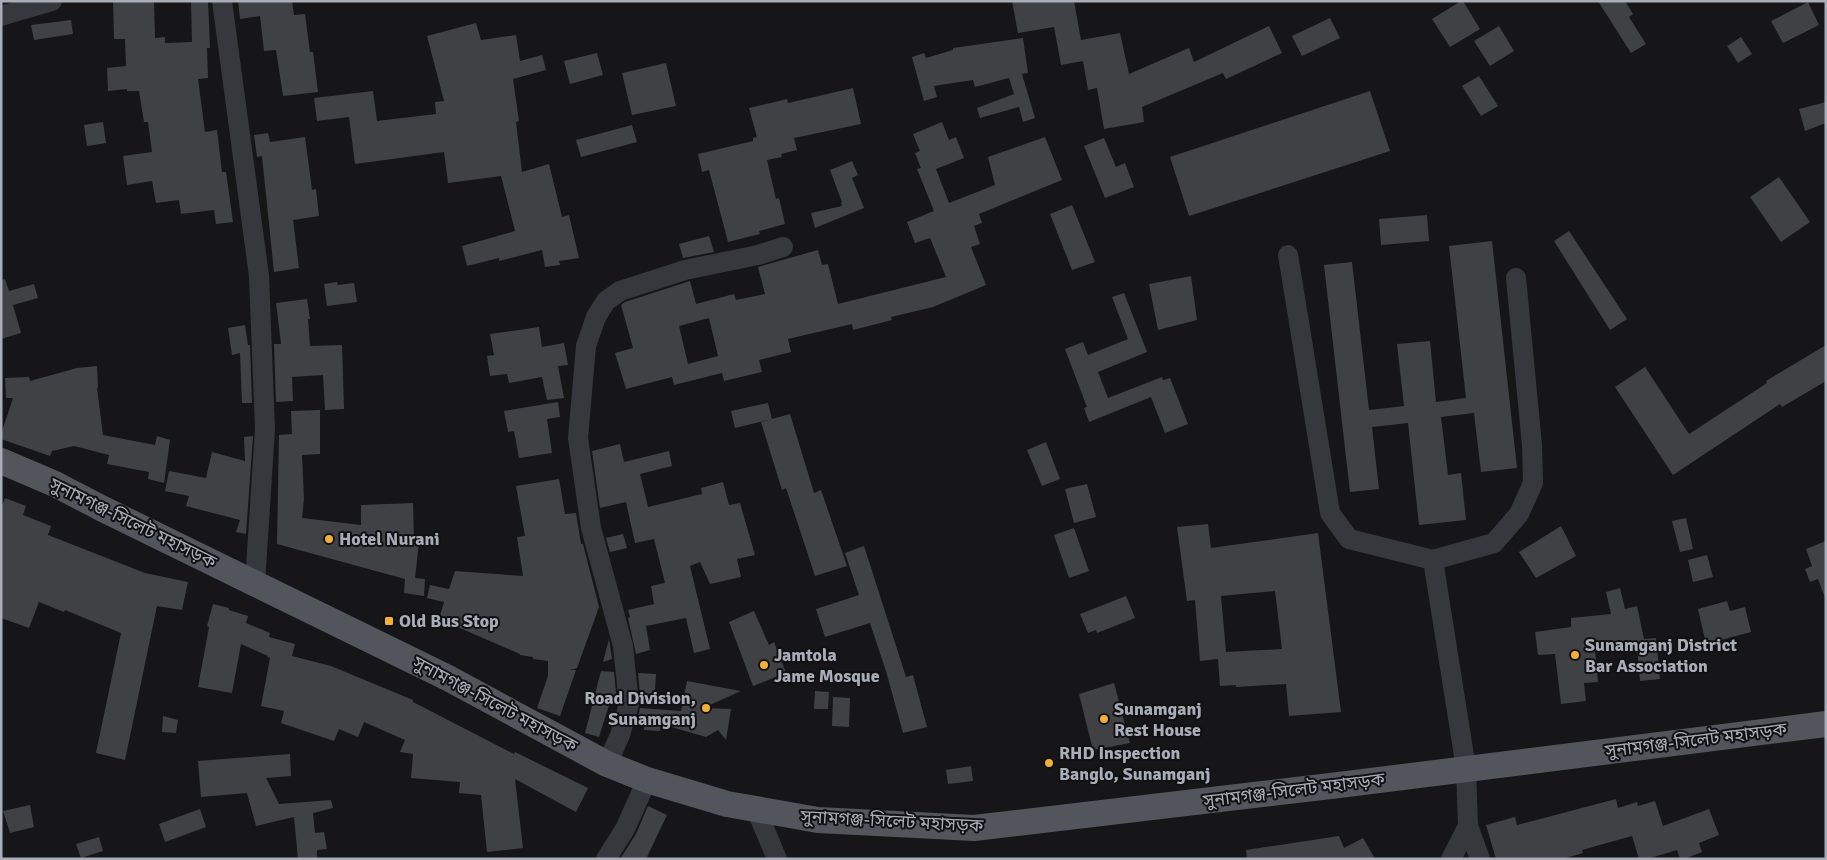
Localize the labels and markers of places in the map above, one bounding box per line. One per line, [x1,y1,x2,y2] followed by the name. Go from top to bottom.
[339,528,440,550] place label: Hotel Nurani
[323,533,335,545] marker: Hotel Nurani
[399,610,499,632] place label: Old Bus Stop
[383,615,395,627] marker: Old Bus Stop
[1585,634,1737,677] place label: Sunamganj District Bar Association
[774,644,880,687] place label: Jamtola Jame Mosque
[1569,649,1581,661] marker: Sunamganj District Bar Association
[758,659,770,671] marker: Jamtola Jame Mosque
[584,687,696,730] place label: Road Division, Sunamganj
[1114,698,1202,741] place label: Sunamganj Rest House
[700,702,712,714] marker: Road Division, Sunamganj
[1098,713,1110,725] marker: Sunamganj Rest House
[1059,742,1210,785] place label: RHD Inspection Banglo, Sunamganj
[1043,757,1055,769] marker: RHD Inspection Banglo, Sunamganj

